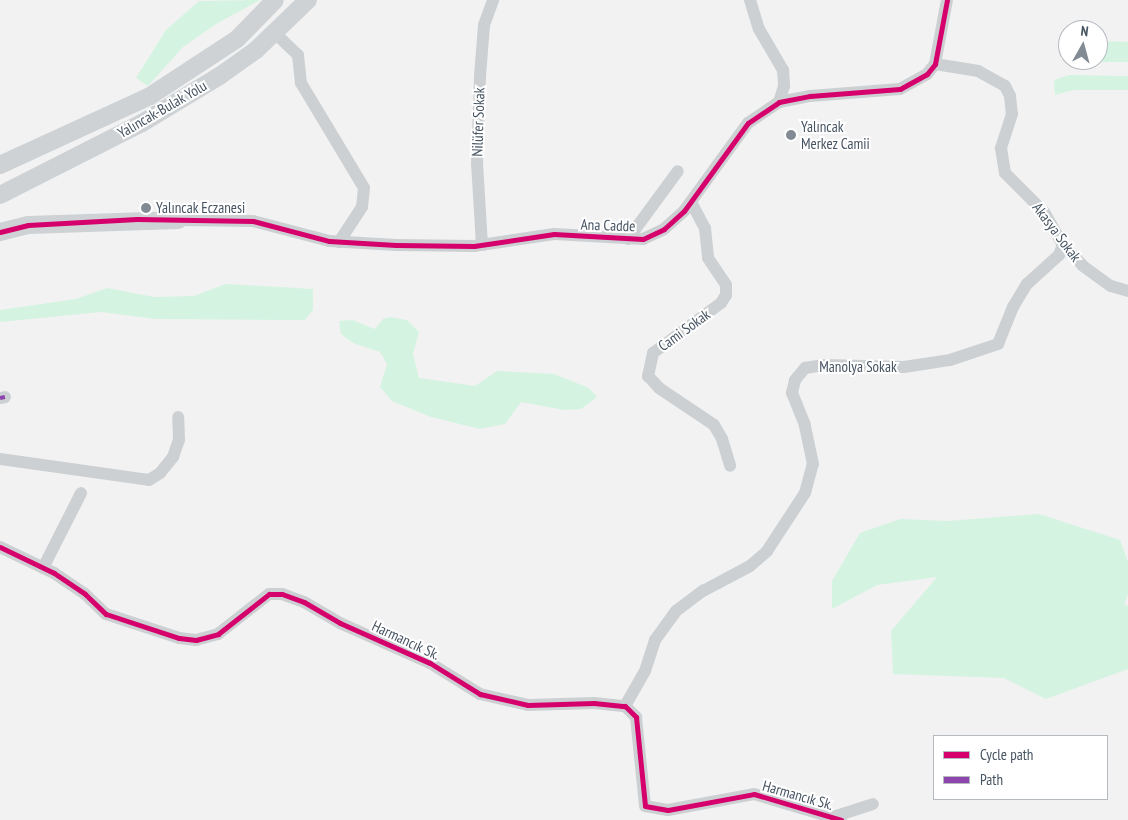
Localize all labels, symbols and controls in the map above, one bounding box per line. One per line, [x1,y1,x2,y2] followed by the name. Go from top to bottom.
[1058,20,1108,70] north arrow
[1080,22,1090,40] text: N
[114,76,210,142] street label: Yalıncak-Bulak Yolu
[468,87,488,157] street label: Nilüfer Sokak
[801,117,870,152] place label: Yalıncak Merkez Camii
[785,129,797,141] marker: Yalıncak Merkez Camii
[156,199,246,217] place label: Yalıncak Eczanesi
[1029,199,1085,265] street label: Akasya Sokak
[140,202,152,214] marker: Yalıncak Eczanesi
[580,215,636,235] street label: Ana Cadde
[655,305,713,355] street label: Cami Sokak
[819,358,897,376] street label: Manolya Sokak
[369,616,443,664] street label: Harmancık Sk.
[933,735,1108,800] legend
[980,745,1033,764] text: Cycle path
[980,770,1003,789] text: Path
[760,776,836,814] street label: Harmancık Sk.

